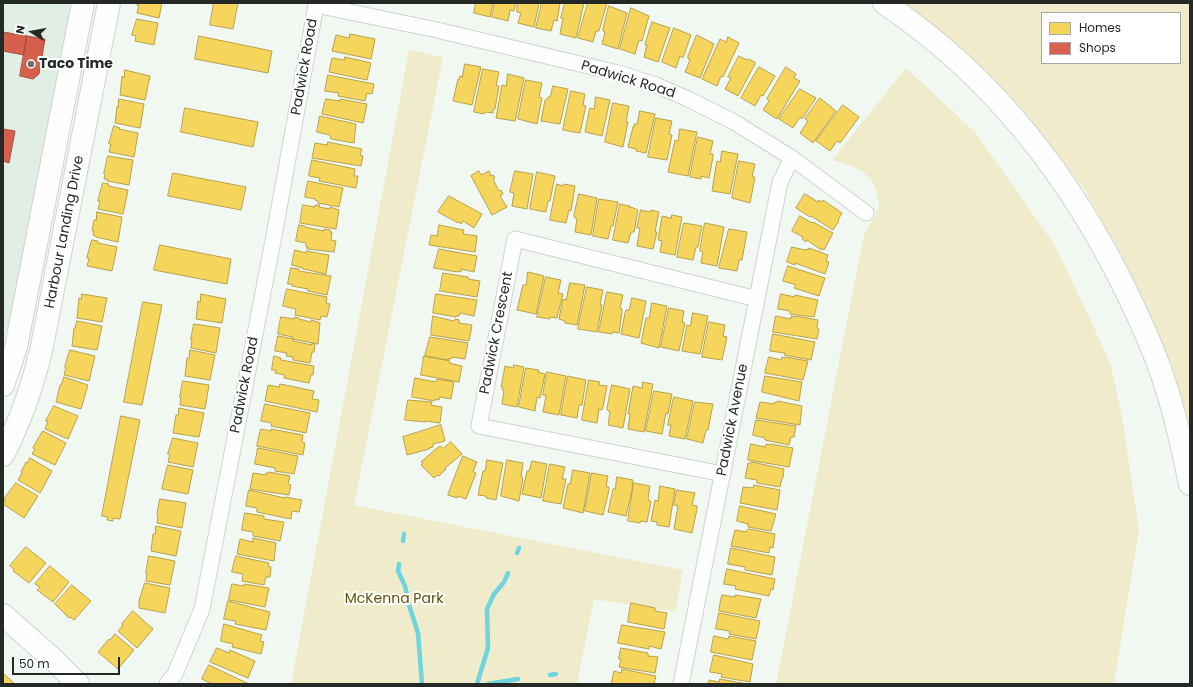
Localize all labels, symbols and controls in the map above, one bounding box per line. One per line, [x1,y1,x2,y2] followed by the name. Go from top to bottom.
[12,12,52,52] north arrow
[1041,12,1181,64] legend
[288,17,322,117] street label: Padwick Road
[1079,19,1121,36] text: Homes
[12,24,29,35] text: N
[1079,39,1116,56] text: Shops
[39,56,113,72] place label: Taco Time
[579,58,677,102] street label: Padwick Road
[26,59,36,69] marker: Taco Time
[42,154,88,310] street label: Harbour Landing Drive
[477,270,517,396] street label: Padwick Crescent
[227,335,263,435] street label: Padwick Road
[714,362,752,478] street label: Padwick Avenue
[345,591,443,607] park label: McKenna Park
[14,649,122,675] scale bar
[19,655,50,672] text: 50 m

